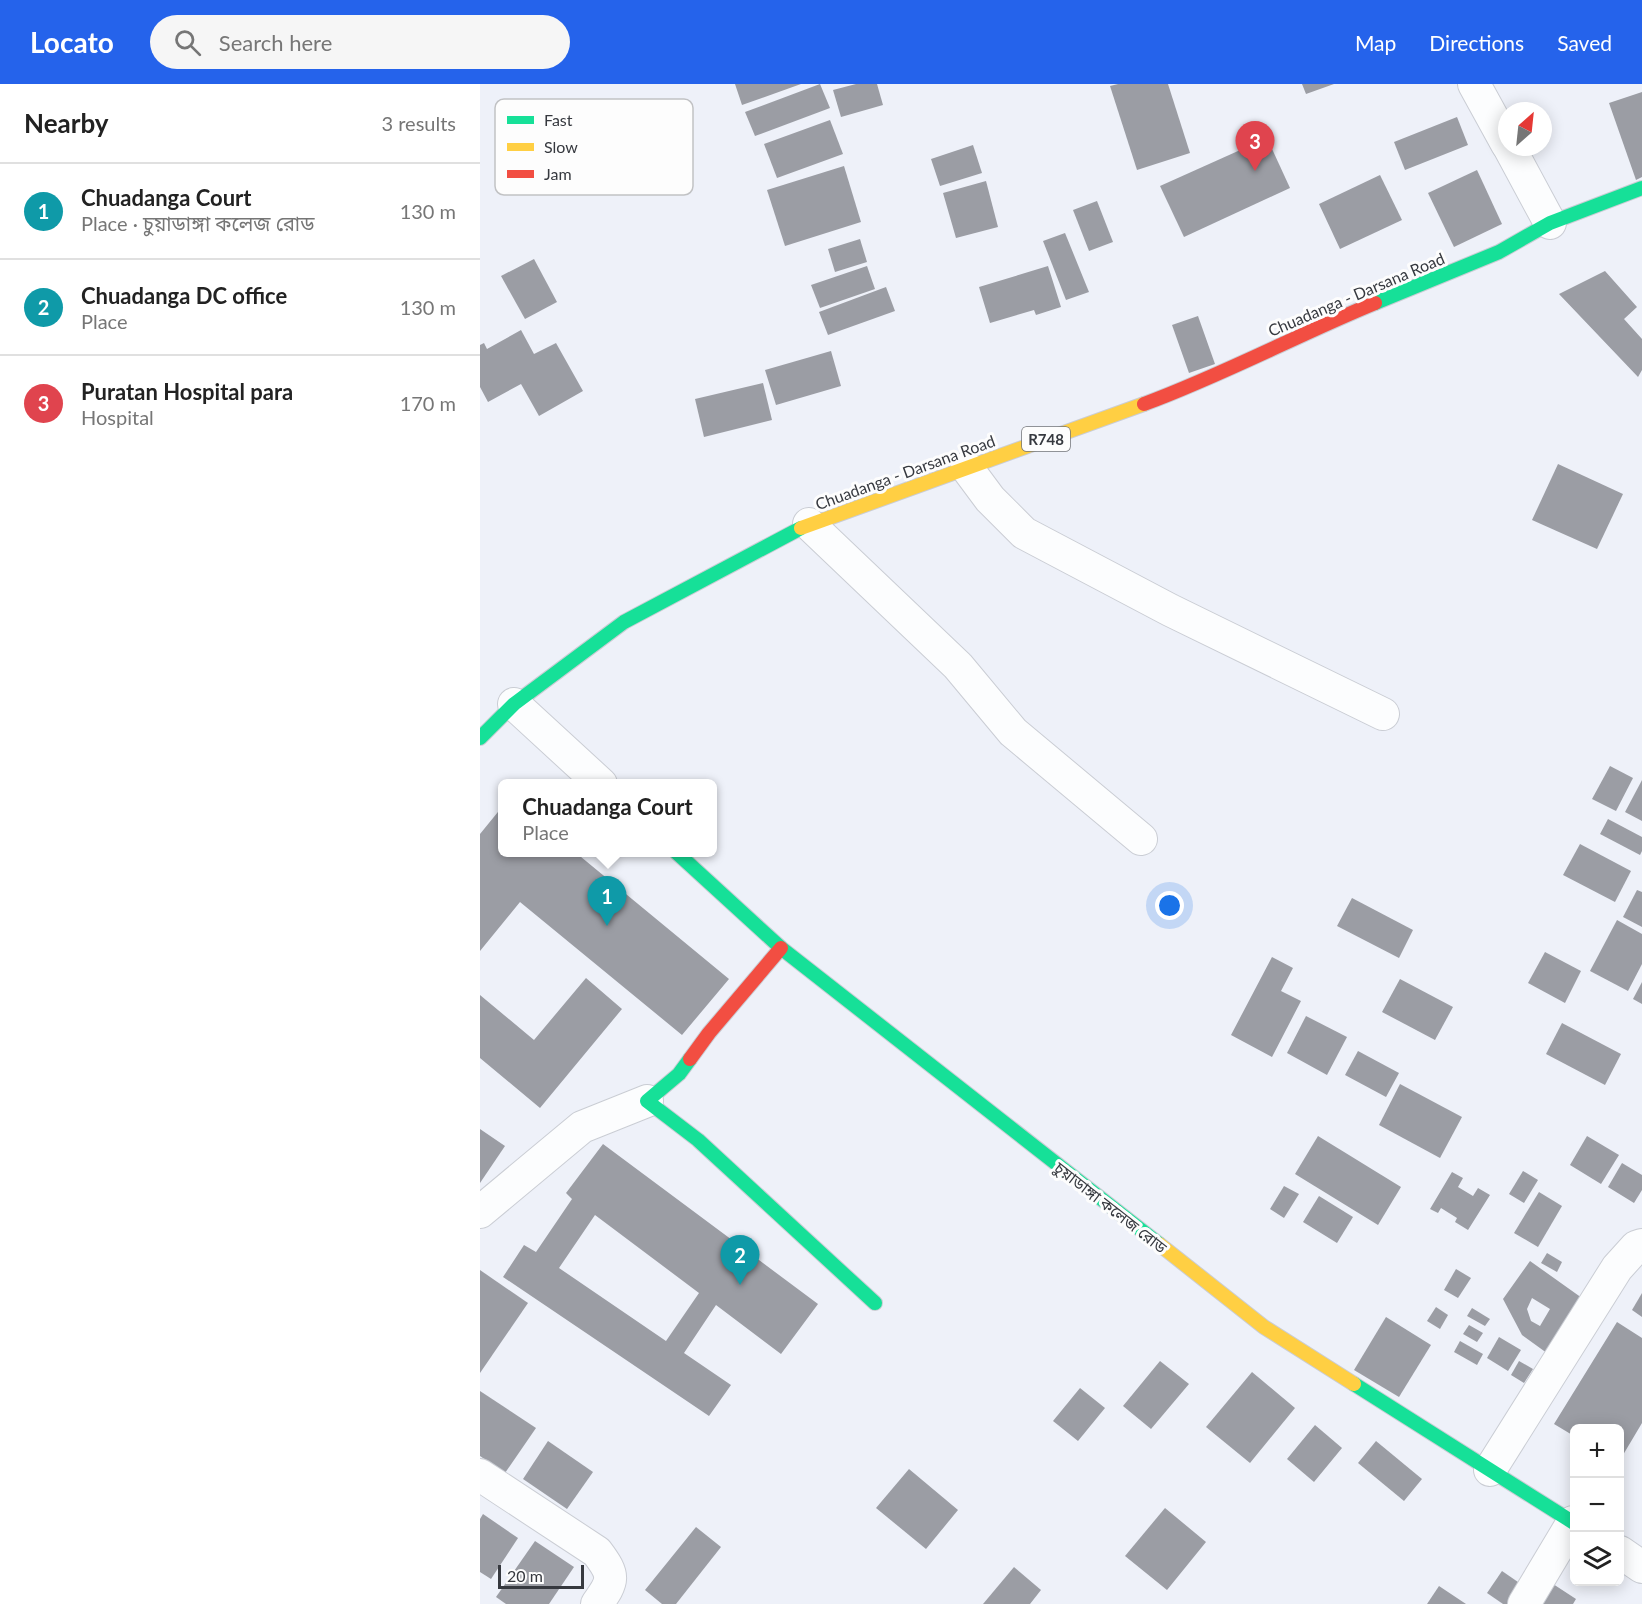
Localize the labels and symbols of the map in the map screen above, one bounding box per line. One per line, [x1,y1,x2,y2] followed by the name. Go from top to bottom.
[495,99,693,195] legend
[1498,102,1552,156] north arrow
[544,110,573,129] text: Fast
[1236,122,1274,171] pin: 3
[544,137,578,156] text: Slow
[544,164,572,183] text: Jam
[1265,248,1447,340] street label: Chuadanga - Darsana Road
[1022,427,1070,451] road number: R748
[813,431,997,513] street label: Chuadanga - Darsana Road
[588,876,626,926] pin: 1
[1155,891,1184,920] your location
[1049,1157,1171,1258] street label: চুয়াডাঙ্গা কলেজ রোড
[720,1236,760,1285] pin: 2
[498,1562,584,1590] scale bar

